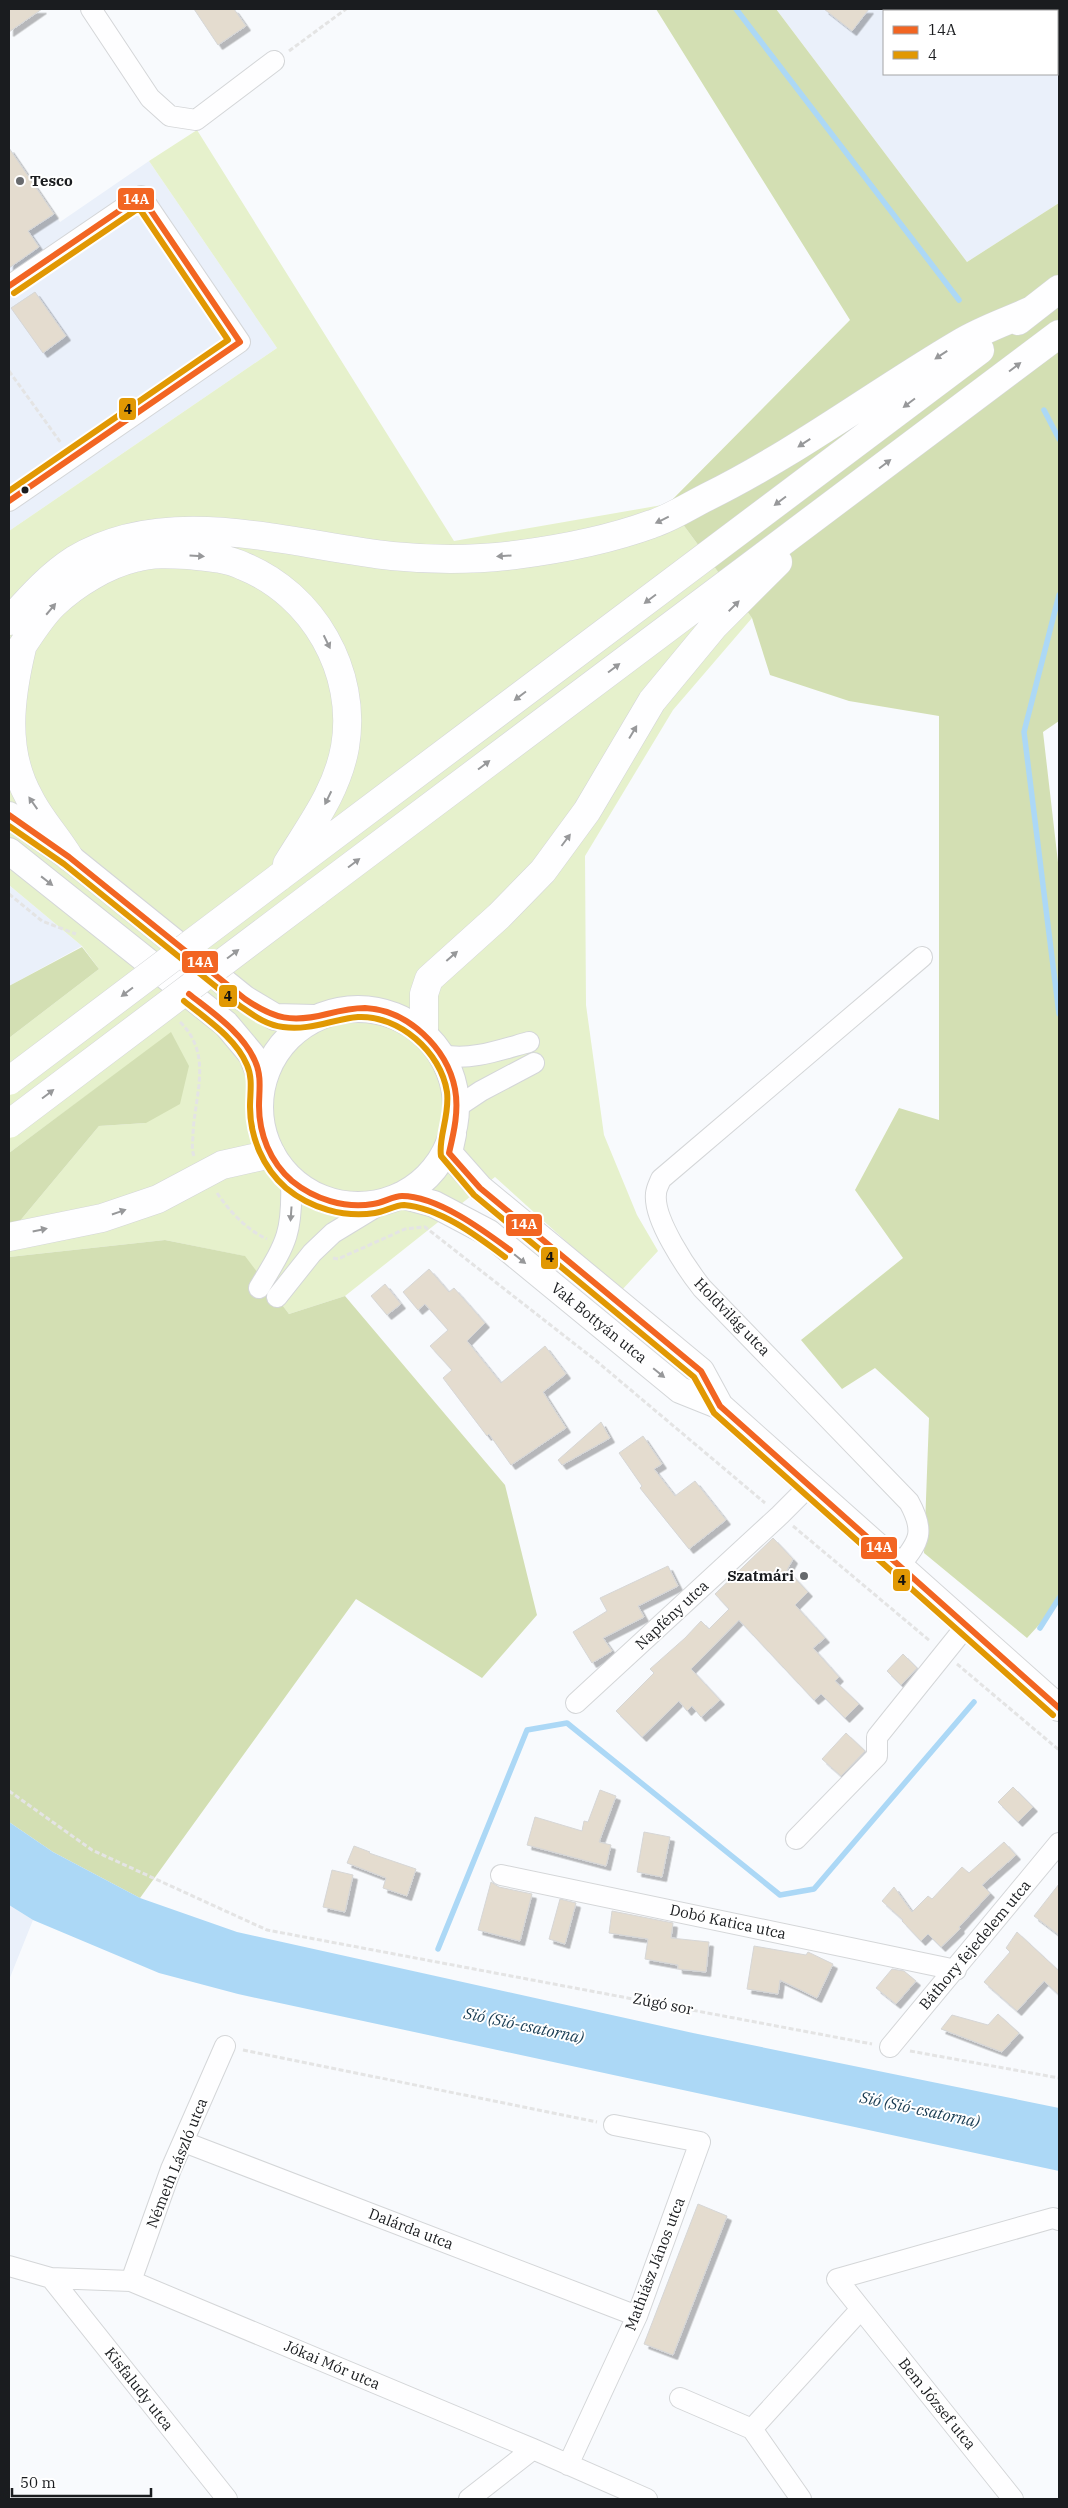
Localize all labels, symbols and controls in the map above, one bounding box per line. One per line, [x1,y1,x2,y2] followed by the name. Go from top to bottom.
[883,10,1058,75] legend
[928,20,957,39] text: 14A
[928,45,937,64] text: 4
[30,171,73,190] place label: Tesco
[14,175,26,187] marker: Tesco
[117,187,155,211] line badge: 14A
[123,190,150,208] text: 14A
[935,350,948,360] one-way arrow
[1008,362,1022,372] one-way arrow
[118,397,137,421] line badge: 4
[902,398,916,408] one-way arrow
[124,400,132,418] text: 4
[798,438,811,447] one-way arrow
[878,459,891,470] one-way arrow
[20,485,30,495] unlabelled marker
[773,496,787,506] one-way arrow
[654,516,669,524] one-way arrow
[189,552,205,560] one-way arrow
[496,552,512,560] one-way arrow
[643,594,657,604] one-way arrow
[728,600,740,612] one-way arrow
[45,603,56,616] one-way arrow
[323,635,331,649] one-way arrow
[607,662,620,673] one-way arrow
[514,691,527,702] one-way arrow
[628,725,637,739] one-way arrow
[477,760,490,771] one-way arrow
[324,790,332,805] one-way arrow
[28,796,38,810] one-way arrow
[560,834,571,847] one-way arrow
[347,858,360,869] one-way arrow
[40,876,53,887] one-way arrow
[226,949,239,960] one-way arrow
[181,950,219,974] line badge: 14A
[446,950,458,962] one-way arrow
[187,953,214,971] text: 14A
[218,984,238,1008] line badge: 4
[120,987,134,997] one-way arrow
[224,987,232,1005] text: 4
[41,1089,55,1099] one-way arrow
[287,1206,295,1222] one-way arrow
[112,1208,127,1215] one-way arrow
[505,1213,543,1237] line badge: 14A
[511,1215,538,1233] text: 14A
[33,1226,49,1234] one-way arrow
[540,1246,559,1270] line badge: 4
[546,1248,554,1266] text: 4
[513,1253,526,1264] one-way arrow
[690,1274,774,1360] street label: Holdvilág utca
[548,1278,651,1367] street label: Vak Bottyán utca
[653,1367,666,1378] one-way arrow
[860,1536,898,1560] line badge: 14A
[866,1538,893,1556] text: 14A
[727,1566,794,1585] place label: Szatmári
[892,1568,911,1592] line badge: 4
[798,1570,810,1582] marker: Szatmári
[898,1571,906,1589] text: 4
[631,1576,712,1653] street label: Napfény utca
[915,1876,1034,2013] street label: Báthory fejedelem utca
[668,1900,788,1943] street label: Dobó Katica utca
[631,1988,695,2019] street label: Zúgó sor
[461,2002,586,2048] water label: Sió (Sió-csatorna)
[857,2086,982,2132] water label: Sió (Sió-csatorna)
[142,2095,211,2231] street label: Németh László utca
[620,2195,689,2333] street label: Mathiász János utca
[366,2204,456,2253] street label: Dalárda utca
[281,2336,383,2393] street label: Jókai Mór utca
[101,2343,178,2434] street label: Kisfaludy utca
[895,2354,980,2453] street label: Bem József utca
[12,2466,151,2498] scale bar
[20,2473,56,2492] text: 50 m

